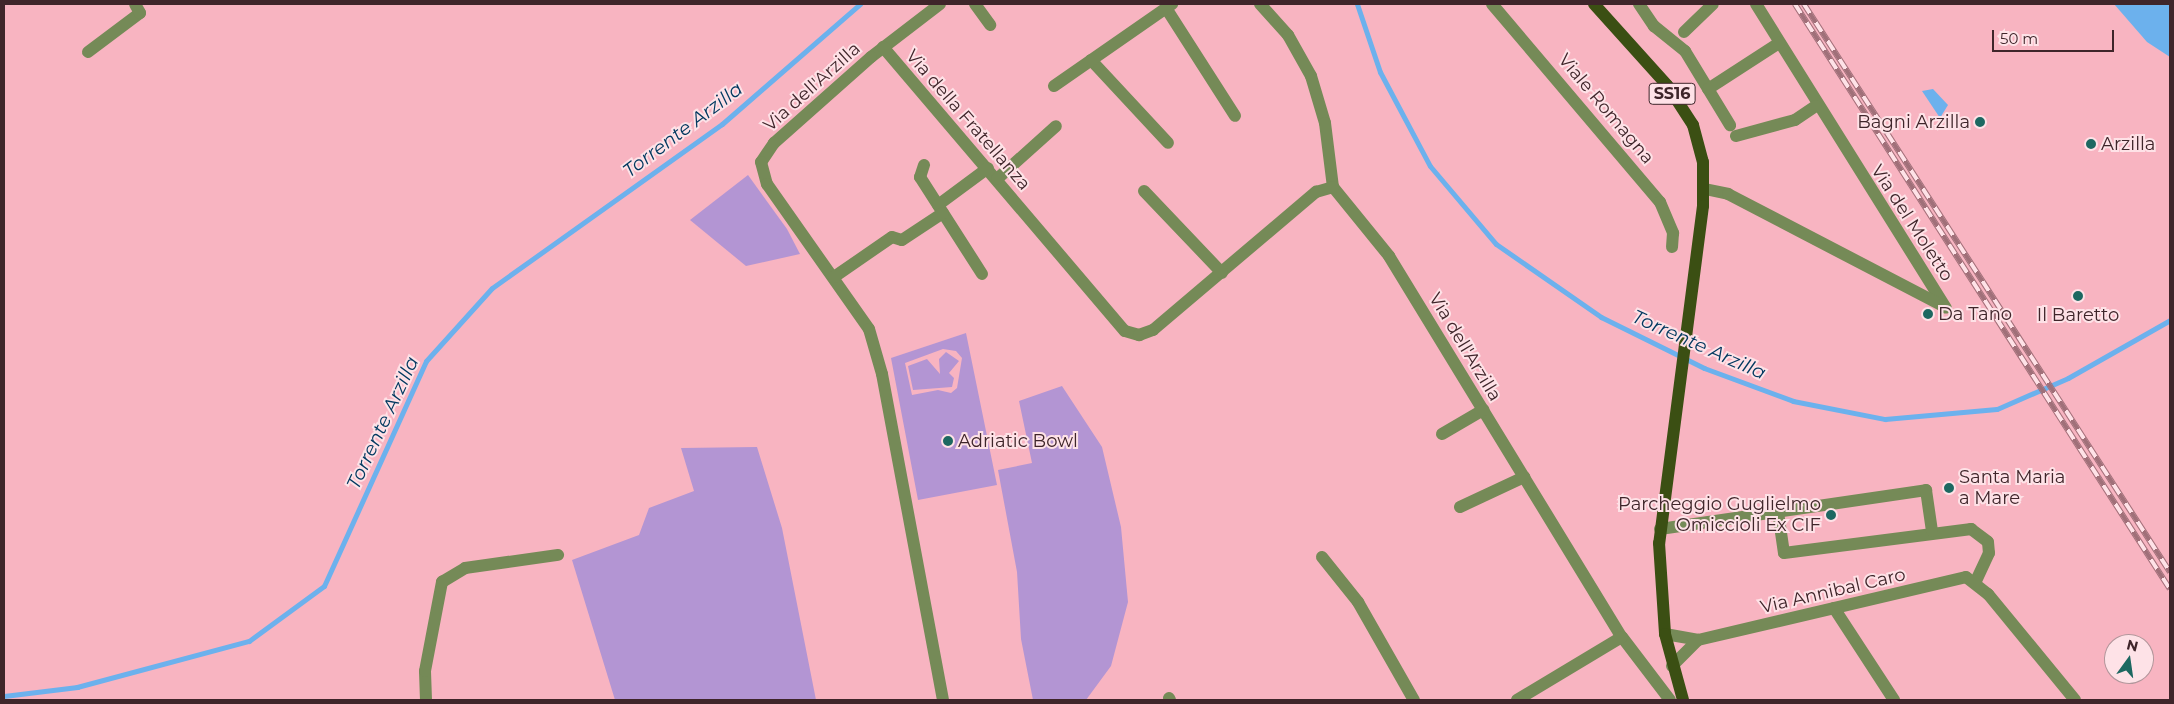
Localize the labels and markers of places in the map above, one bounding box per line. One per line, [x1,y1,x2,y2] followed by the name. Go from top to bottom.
[1857,111,1970,133] place label: Bagni Arzilla
[1974,116,1986,128] marker: Bagni Arzilla
[2101,133,2155,155] place label: Arzilla
[2085,138,2097,150] marker: Arzilla
[2072,290,2084,302] marker: Il Baretto
[1938,303,2012,325] place label: Da Tano
[2037,304,2119,326] place label: Il Baretto
[1922,308,1934,320] marker: Da Tano
[958,430,1078,452] place label: Adriatic Bowl
[942,435,954,447] marker: Adriatic Bowl
[1959,467,2065,509] place label: Santa Maria a Mare
[1943,482,1955,494] marker: Santa Maria a Mare
[1618,494,1821,536] place label: Parcheggio Guglielmo Omiccioli Ex CIF
[1825,509,1837,521] marker: Parcheggio Guglielmo Omiccioli Ex CIF

